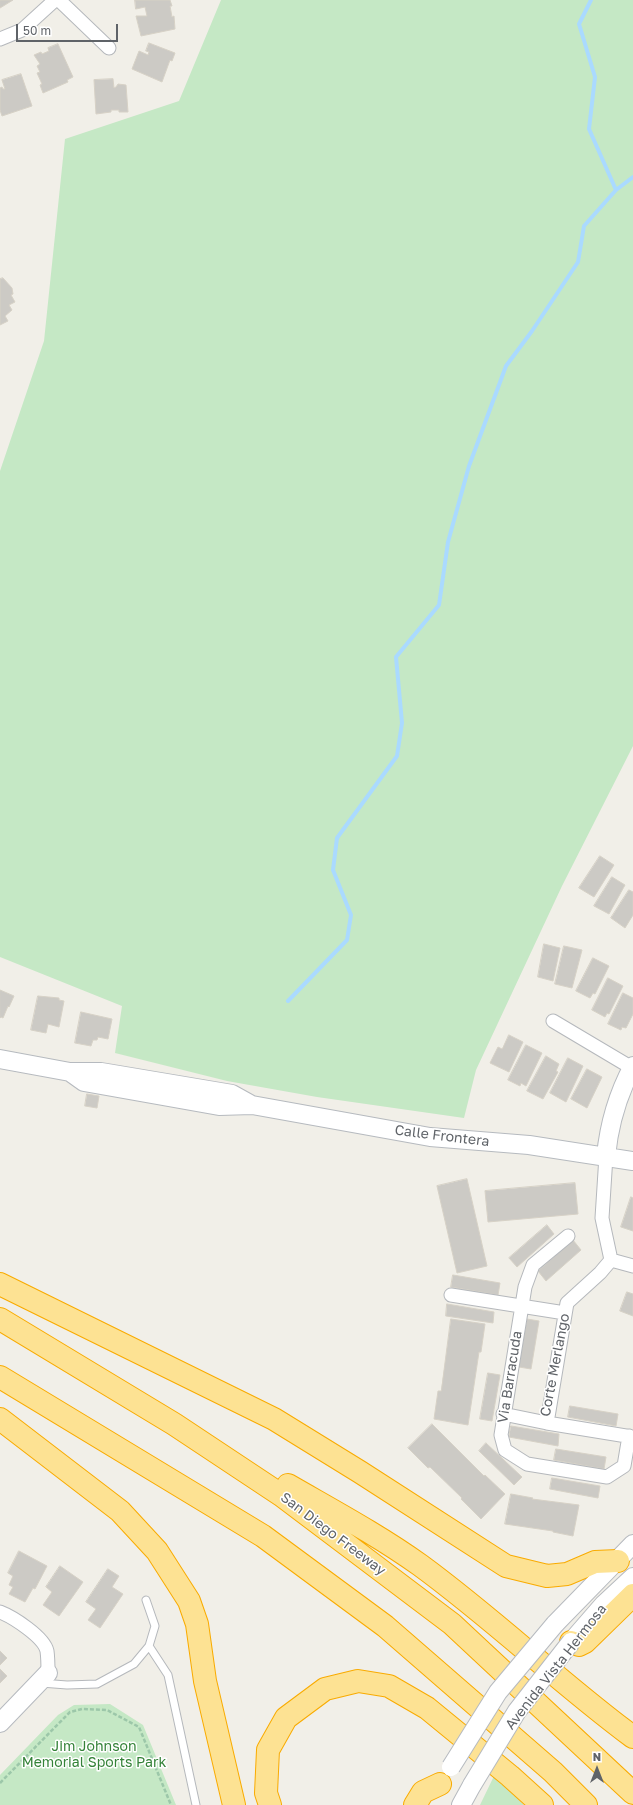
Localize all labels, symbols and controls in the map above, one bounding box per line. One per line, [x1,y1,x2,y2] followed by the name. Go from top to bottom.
[18,16,120,42] scale bar
[23,23,51,38] text: 50 m
[394,1122,490,1150] street label: Calle Frontera
[537,1312,573,1418] street label: Corte Merlango
[494,1330,526,1424] street label: Via Barracuda
[277,1489,389,1579] street label: San Diego Freeway
[502,1601,610,1733] street label: Avenida Vista Hermosa
[22,1739,166,1772] park label: Jim Johnson Memorial Sports Park
[577,1749,617,1789] north arrow
[593,1750,601,1763] text: N

